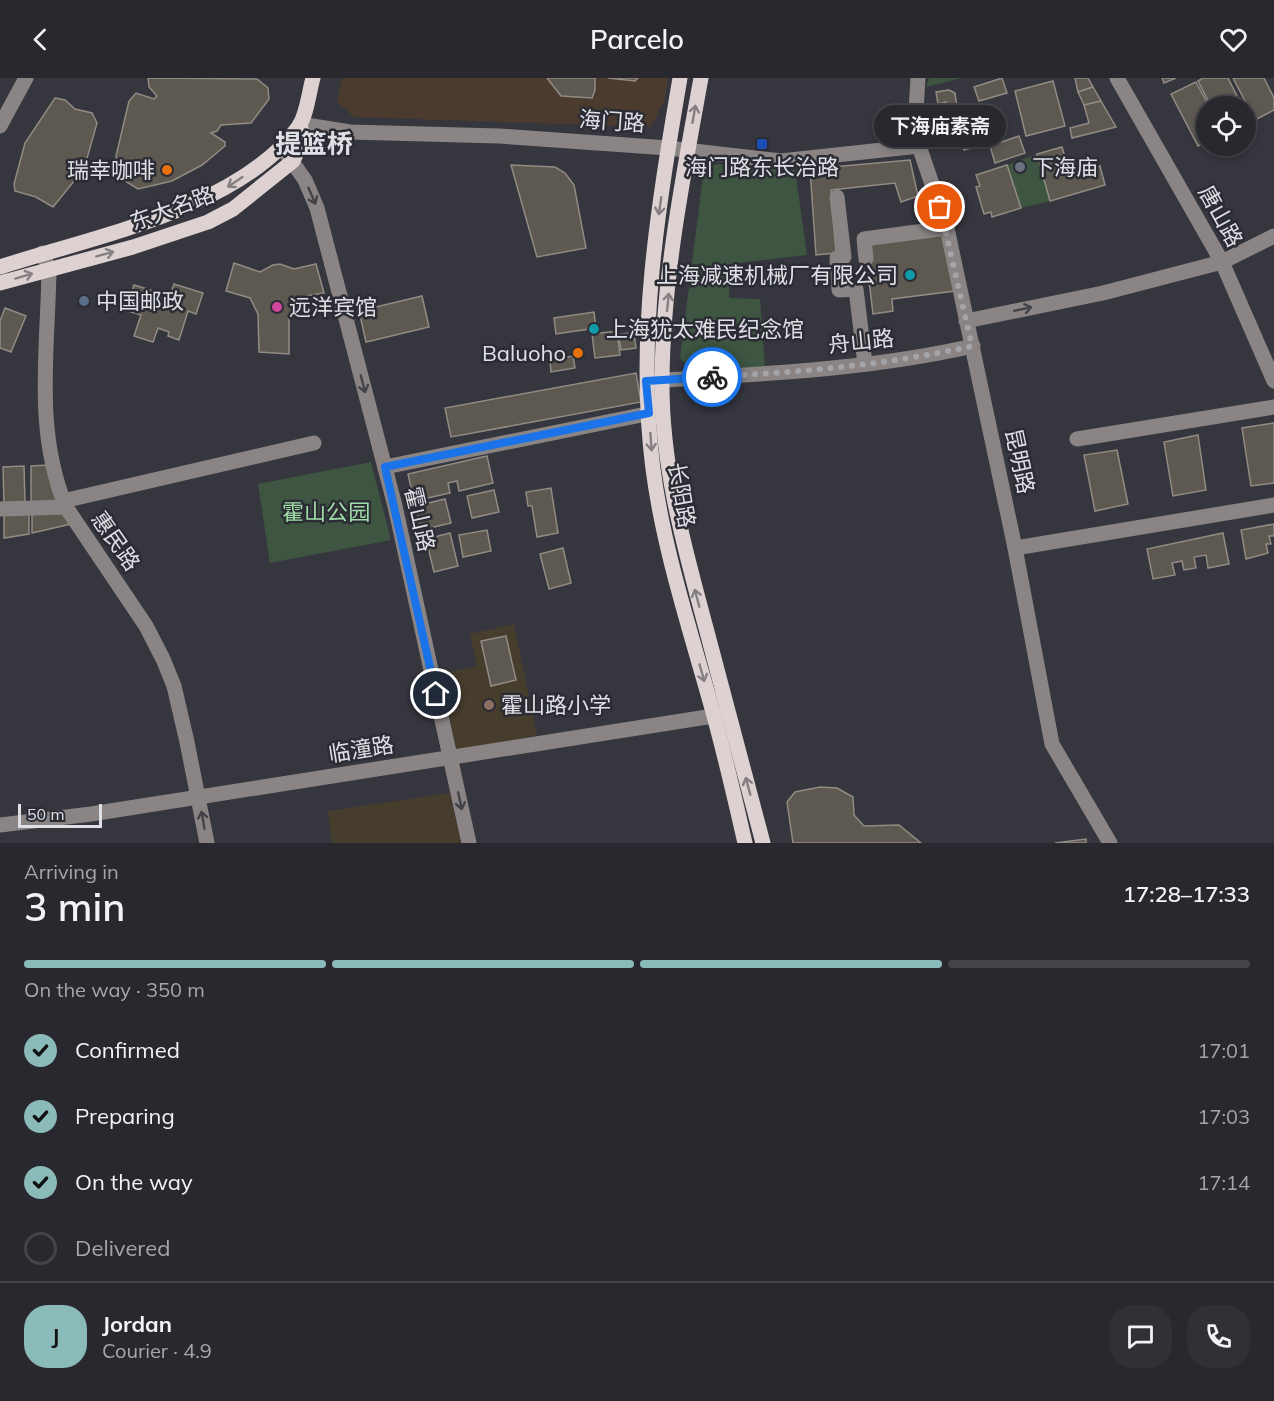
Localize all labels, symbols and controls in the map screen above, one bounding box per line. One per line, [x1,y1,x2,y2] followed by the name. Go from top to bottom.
[590,22,684,56] text: Parcelo
[24,23,57,56] icon: back
[1217,23,1250,56] icon: heart
[1196,96,1256,156] map controls
[1196,96,1256,156] button: locate
[578,105,646,137] street label: 海门路
[689,105,700,125] one-way arrow
[874,105,1006,147] callout: 下海庙素斋
[890,113,990,138] text: 下海庙素斋
[275,127,353,160] district label: 提篮桥
[755,137,769,151] marker: 海门路东长治路
[685,153,839,181] place label: 海门路东长治路
[1032,153,1098,181] place label: 下海庙
[67,156,155,184] place label: 瑞幸咖啡
[1013,160,1027,174] marker: 下海庙
[160,163,174,177] marker: 瑞幸咖啡
[228,176,244,188] one-way arrow
[126,180,218,236] street label: 东大名路
[1193,180,1249,252] street label: 唐山路
[914,181,965,232] pin
[307,186,318,204] one-way arrow
[923,190,956,223] icon: bag
[654,195,665,215] one-way arrow
[95,248,114,259] one-way arrow
[656,261,898,289] place label: 上海减速机械厂有限公司
[903,268,917,282] marker: 上海减速机械厂有限公司
[14,270,33,281] one-way arrow
[96,287,184,315] place label: 中国邮政
[662,292,673,312] one-way arrow
[289,293,377,321] place label: 远洋宾馆
[77,294,91,308] marker: 中国邮政
[270,300,284,314] marker: 远洋宾馆
[1013,303,1033,314] one-way arrow
[606,315,804,343] place label: 上海犹太难民纪念馆
[587,322,601,336] marker: 上海犹太难民纪念馆
[827,324,895,358] street label: 舟山路
[482,339,566,367] place label: Baluoho
[571,346,585,360] marker: Baluoho
[682,347,742,407] courier
[696,361,729,394] icon: bike
[357,374,369,393] one-way arrow
[999,426,1041,496] street label: 昆明路
[646,431,657,451] one-way arrow
[662,460,702,530] street label: 长阳路
[399,484,441,554] street label: 霍山路
[282,498,370,526] park label: 霍山公园
[86,506,146,576] street label: 惠民路
[691,589,703,608] one-way arrow
[697,663,708,682] one-way arrow
[410,668,461,719] pin
[419,677,452,710] icon: home
[501,691,611,719] place label: 霍山路小学
[482,698,496,712] marker: 霍山路小学
[326,730,396,768] street label: 临潼路
[742,777,753,796] one-way arrow
[455,790,466,810] one-way arrow
[18,801,102,828] scale bar
[27,804,64,824] text: 50 m
[197,811,208,830] one-way arrow
[24,859,119,884] text: Arriving in
[1123,880,1250,908] text: 17:28–17:33
[24,882,125,931] text: 3 min
[24,977,205,1002] text: On the way · 350 m
[24,1034,57,1067] icon: check
[75,1036,180,1064] text: Confirmed
[1197,1038,1250,1063] text: 17:01
[24,1100,57,1133] icon: check
[75,1102,175,1130] text: Preparing
[1197,1104,1250,1129] text: 17:03
[24,1166,57,1199] icon: check
[75,1168,193,1196] text: On the way
[1197,1170,1250,1195] text: 17:14
[75,1234,170,1262] text: Delivered
[1109,1305,1172,1368] button: chat
[1187,1305,1250,1368] button: phone
[102,1310,172,1338] text: Jordan
[52,1322,59,1350] text: J
[102,1338,212,1363] text: Courier · 4.9

